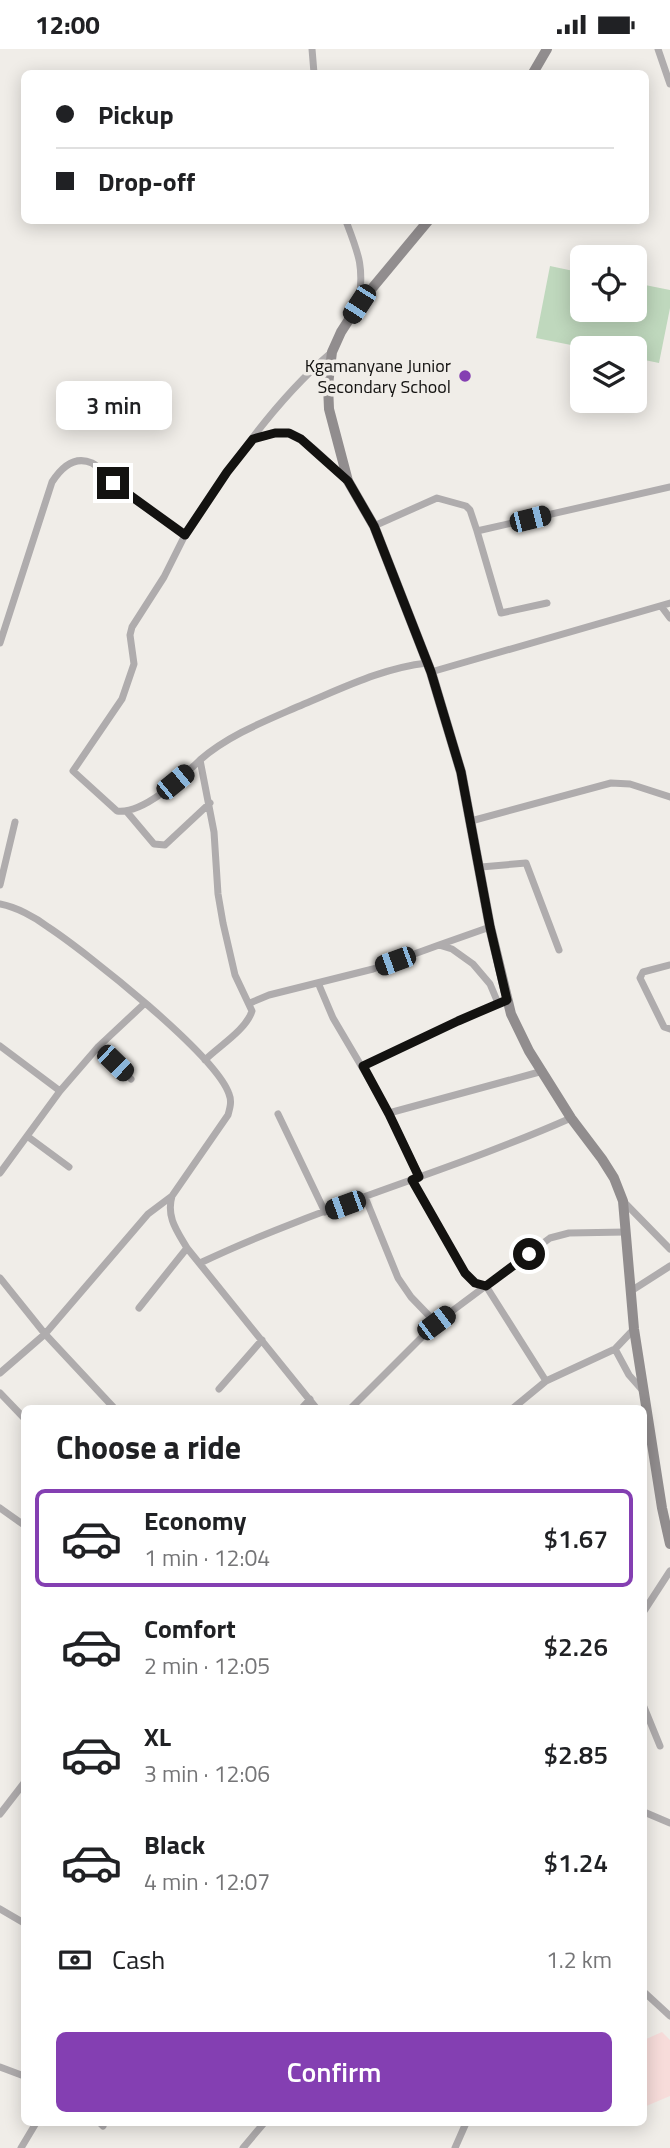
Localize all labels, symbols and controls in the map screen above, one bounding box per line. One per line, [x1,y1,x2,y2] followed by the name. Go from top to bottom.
[35,5,100,44] text: 12:00
[98,95,174,134] text: Pickup
[98,162,195,201] text: Drop-off
[570,245,647,413] map controls
[570,245,647,322] button: locate
[339,281,380,327] car
[570,336,647,413] button: layers
[305,352,451,400] place label: Kgamanyane Junior Secondary School
[457,368,473,384] marker: Kgamanyane Junior Secondary School
[55,381,171,431] callout: 3 min
[86,388,142,423] text: 3 min
[97,467,129,499] route end
[508,504,553,534] car
[153,761,198,803] car
[372,944,419,978] car
[93,1041,138,1085] car
[322,1188,369,1222] car
[513,1238,545,1270] route start
[413,1302,460,1344] car
[56,1423,241,1471] text: Choose a ride
[144,1501,246,1540] text: Economy
[60,1507,123,1570] icon: car
[544,1519,608,1558] text: $1.67
[144,1540,270,1575] text: 1 min · 12:04
[144,1609,236,1648] text: Comfort
[60,1615,123,1678] icon: car
[544,1627,608,1666] text: $2.26
[144,1648,270,1683] text: 2 min · 12:05
[144,1717,171,1756] text: XL
[60,1723,123,1786] icon: car
[544,1735,608,1774] text: $2.85
[144,1756,270,1791] text: 3 min · 12:06
[144,1825,205,1864] text: Black
[60,1831,123,1894] icon: car
[544,1843,608,1882] text: $1.24
[144,1864,270,1899] text: 4 min · 12:07
[112,1940,165,1979] text: Cash
[56,1941,94,1979] icon: cash
[546,1942,612,1977] text: 1.2 km
[56,2032,612,2112] button: Confirm

